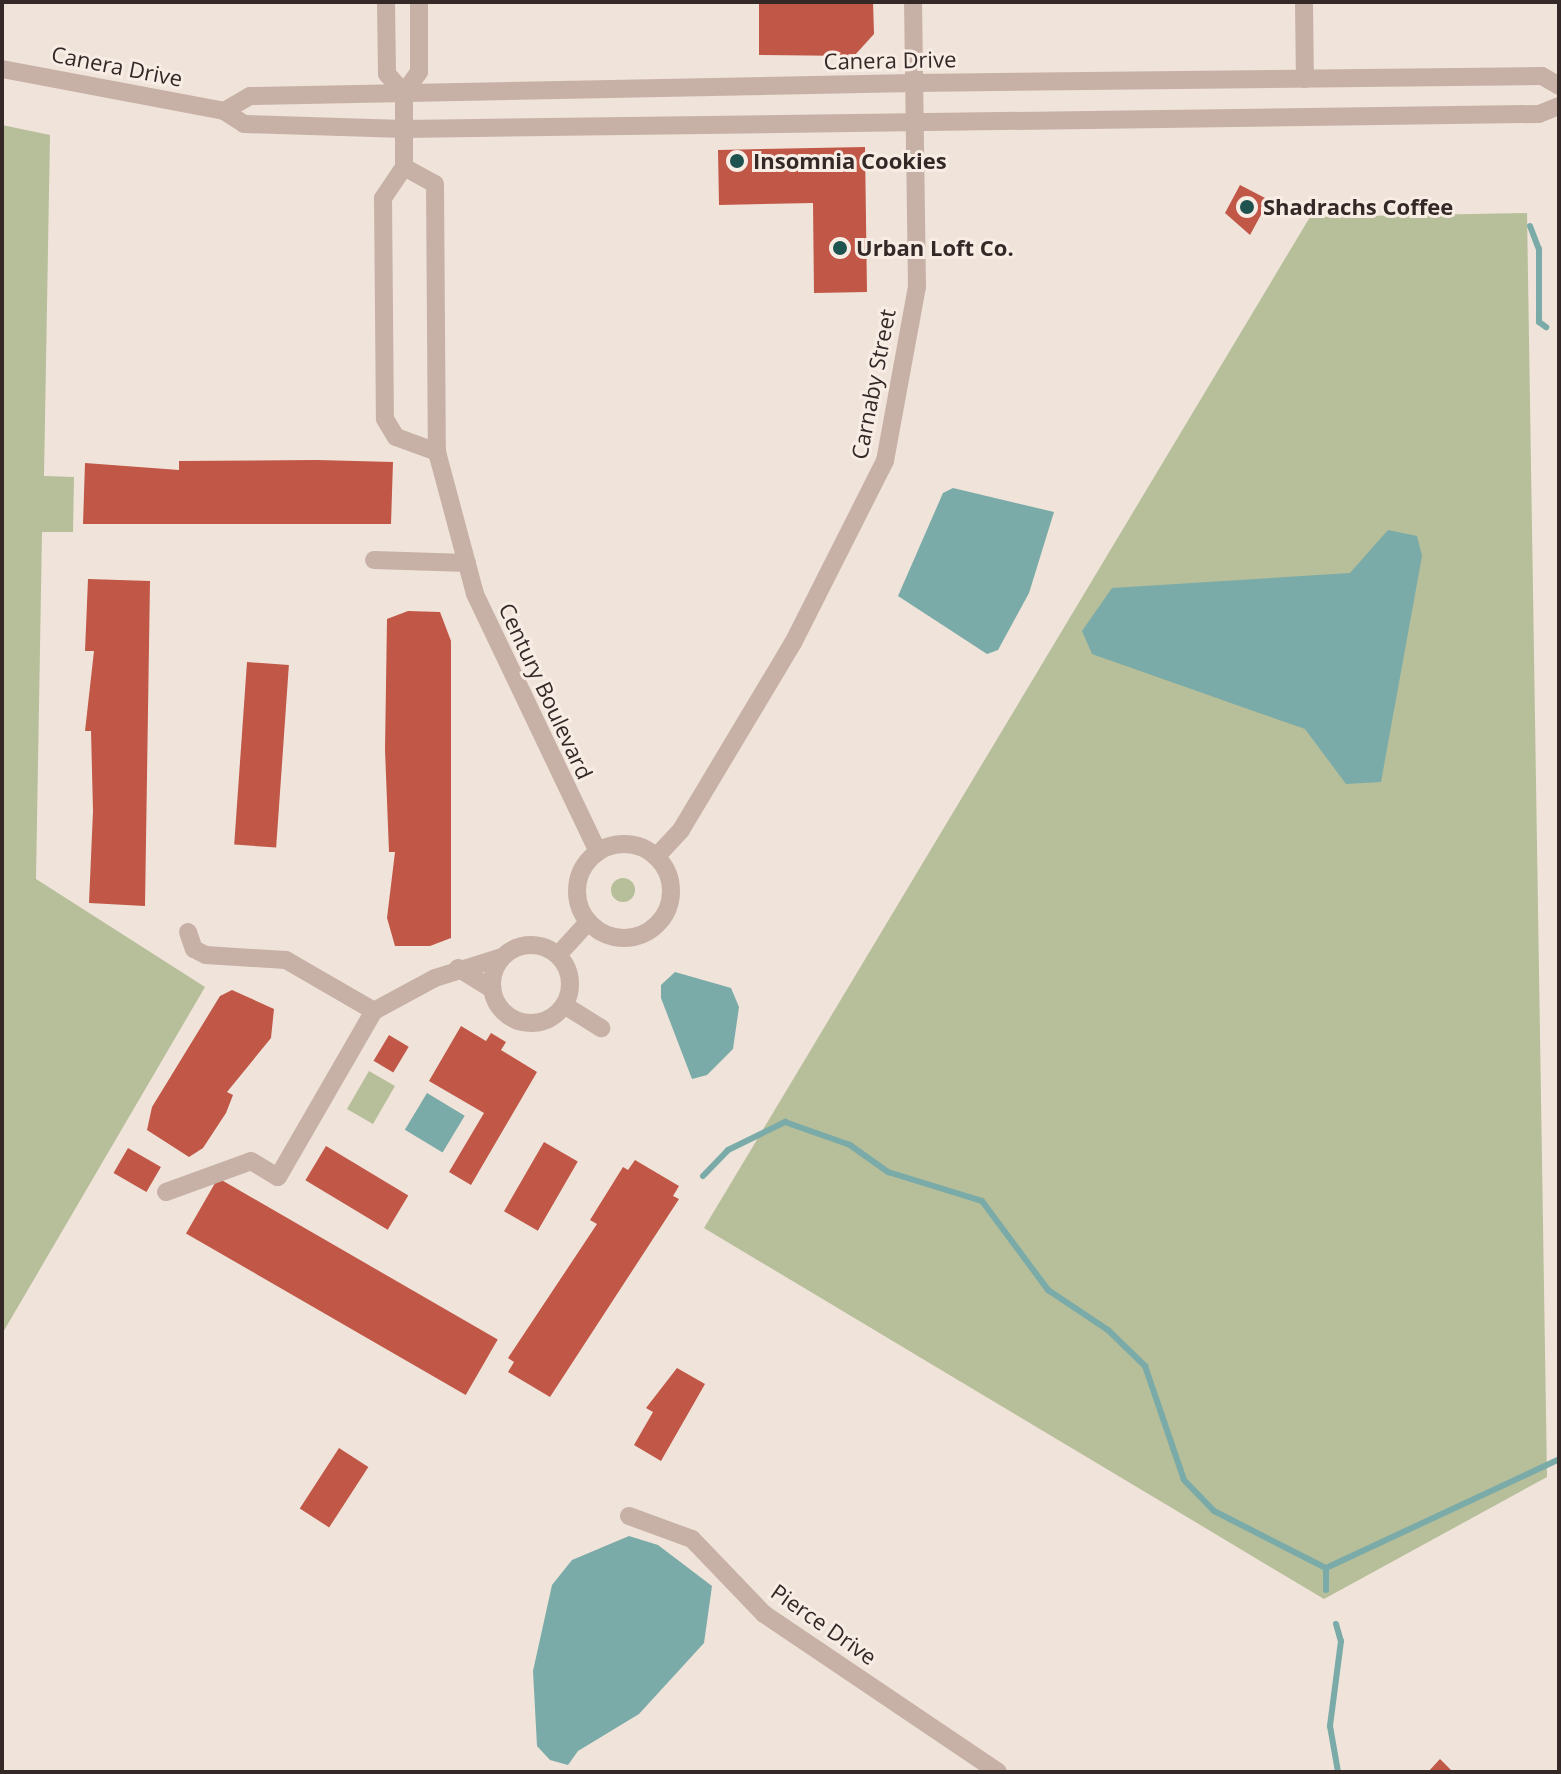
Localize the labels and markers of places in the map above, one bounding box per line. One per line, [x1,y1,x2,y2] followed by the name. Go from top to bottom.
[753,148,947,174] place label: Insomnia Cookies
[728,152,746,170] marker: Insomnia Cookies
[1263,194,1453,220] place label: Shadrachs Coffee
[1238,198,1256,216] marker: Shadrachs Coffee
[856,235,1014,261] place label: Urban Loft Co.
[831,239,849,257] marker: Urban Loft Co.

